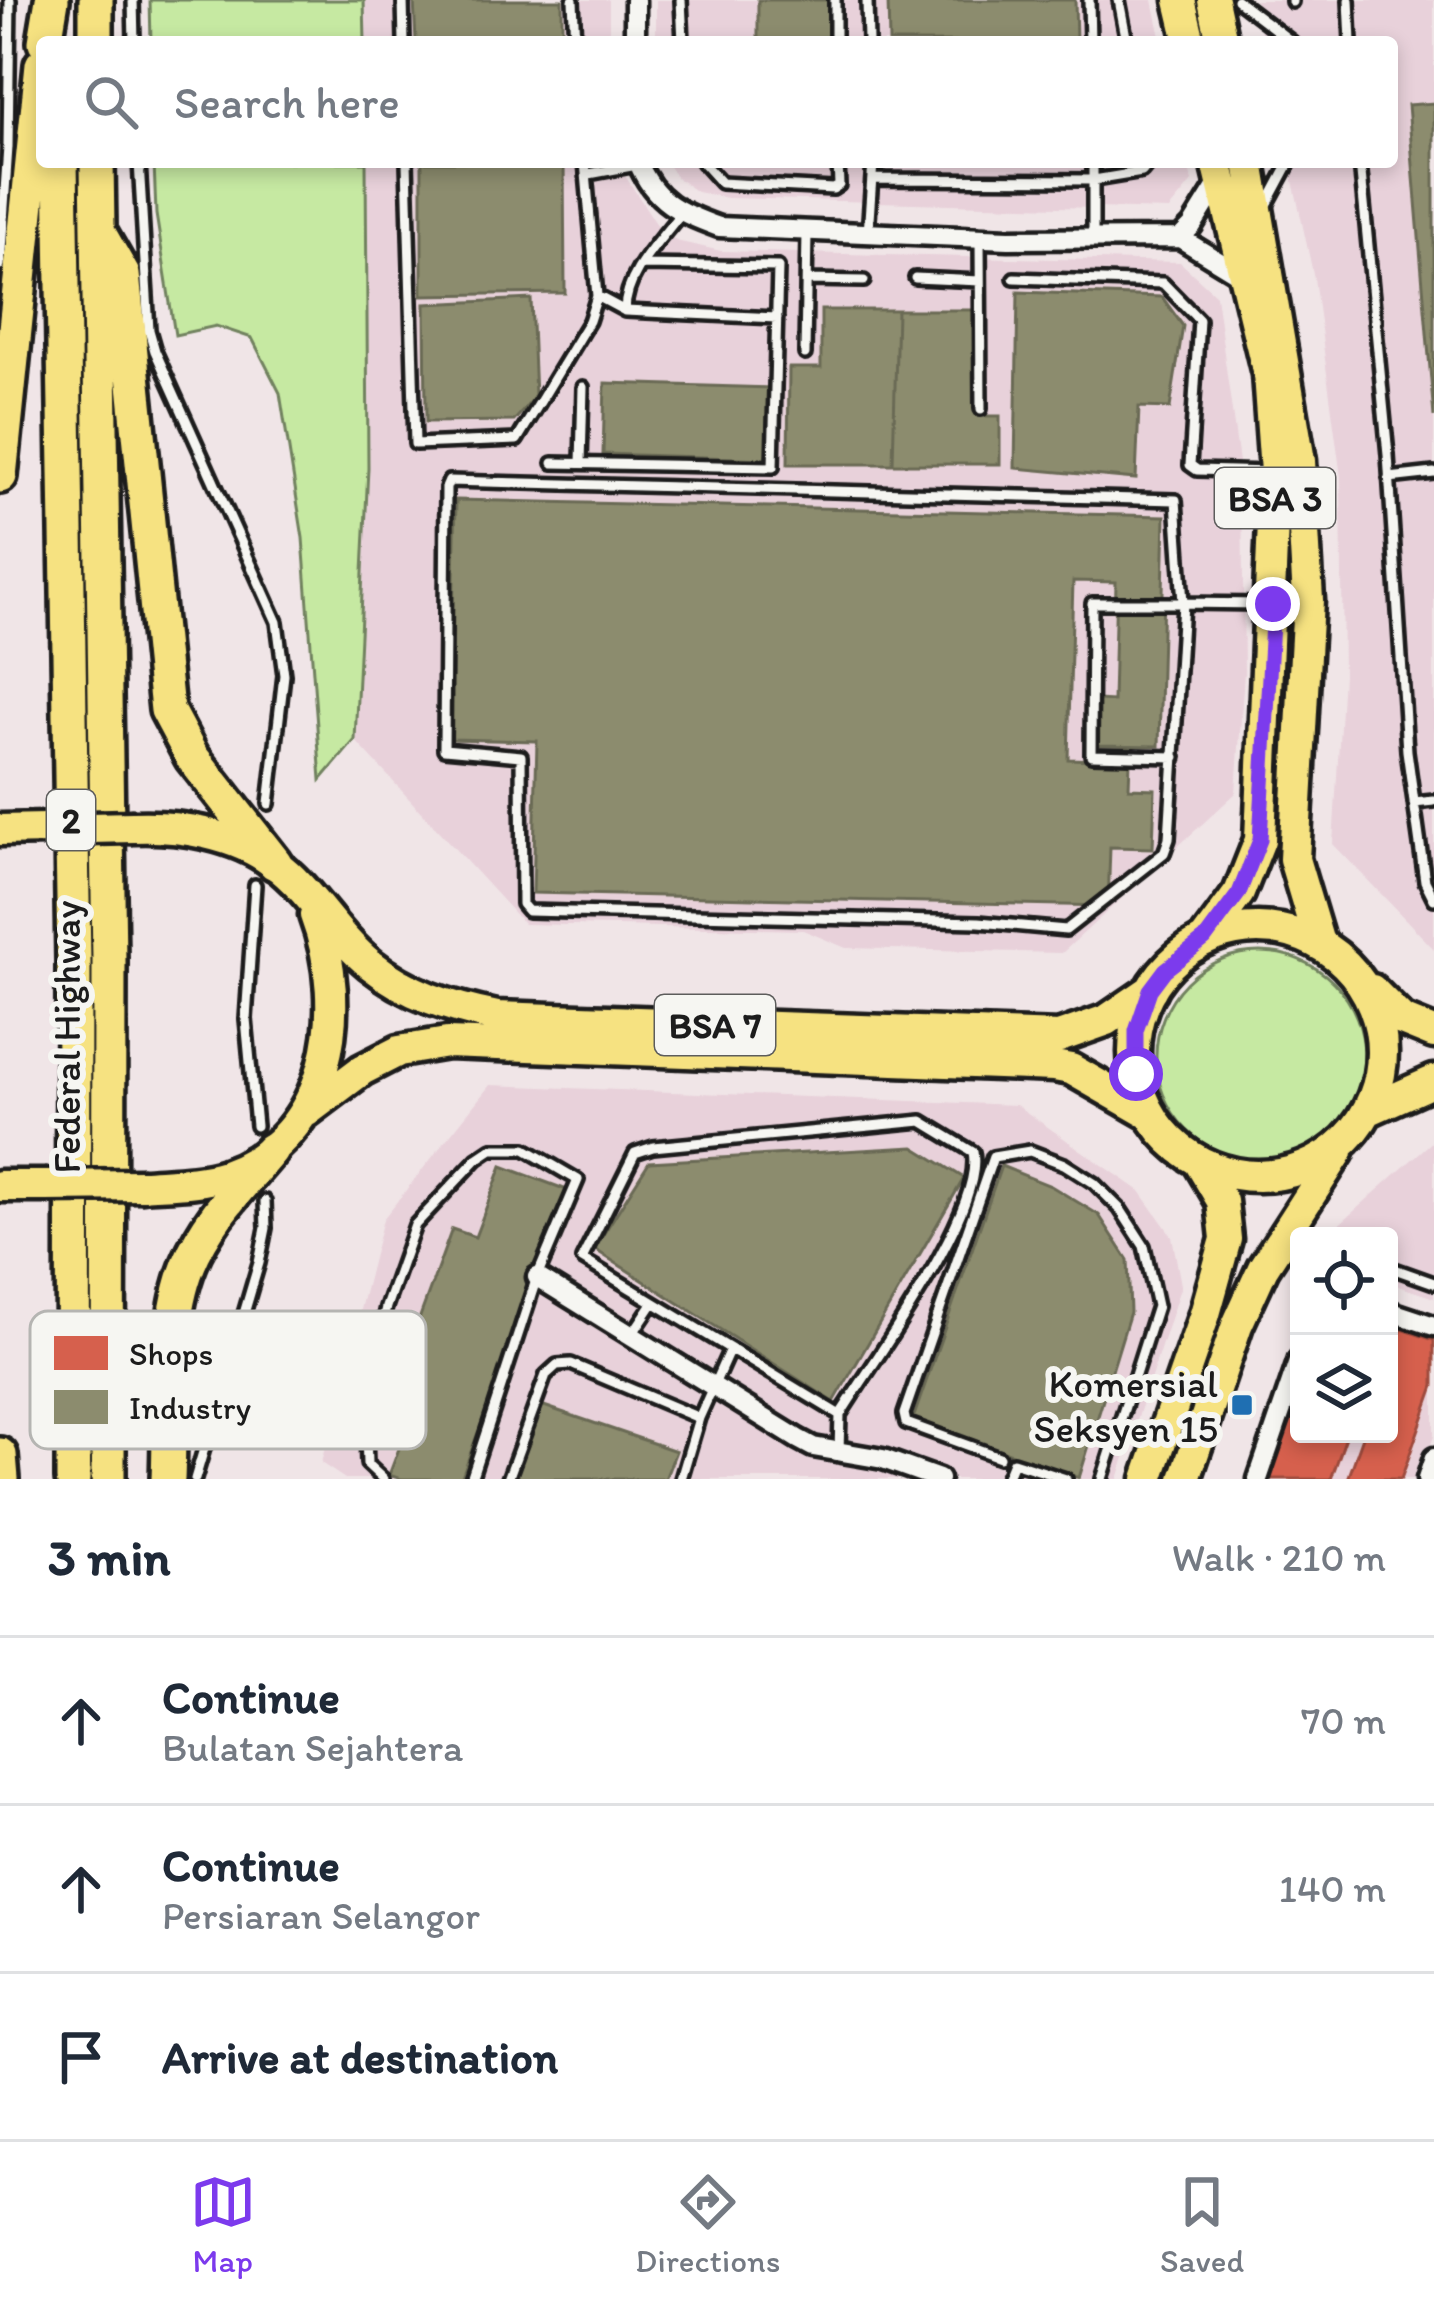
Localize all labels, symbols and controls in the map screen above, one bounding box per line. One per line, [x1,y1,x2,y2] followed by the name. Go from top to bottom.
[36,36,1398,168] search box
[78,69,144,135] icon: search
[174,75,400,129] text: Search here
[1215,468,1335,528] road number: BSA 3
[1246,577,1300,631] route end
[47,790,95,850] road number: 2
[43,900,90,1174] street label: Federal Highway
[655,995,775,1055] road number: BSA 7
[1109,1047,1163,1101] route start
[1290,1227,1398,1443] map controls
[1290,1227,1398,1335] button: locate
[30,1311,426,1449] legend
[129,1334,213,1373] text: Shops
[1290,1335,1398,1443] button: layers
[1034,1360,1218,1452] place label: Komersial Seksyen 15
[129,1388,252,1427] text: Industry
[1229,1392,1255,1418] marker: Komersial Seksyen 15
[48,1527,170,1588] text: 3 min
[1172,1534,1386,1581] text: Walk · 210 m
[162,1670,340,1724] text: Continue
[48,1688,114,1754] icon: ahead
[1301,1697,1386,1744] text: 70 m
[162,1724,463,1771] text: Bulatan Sejahtera
[162,1838,340,1892] text: Continue
[48,1856,114,1922] icon: ahead
[1279,1865,1386,1912] text: 140 m
[162,1892,480,1939] text: Persiaran Selangor
[48,2024,114,2090] icon: arrive
[162,2030,558,2084] text: Arrive at destination
[190,2169,256,2280] tab: Map
[635,2169,780,2280] tab: Directions
[1160,2169,1244,2280] tab: Saved

